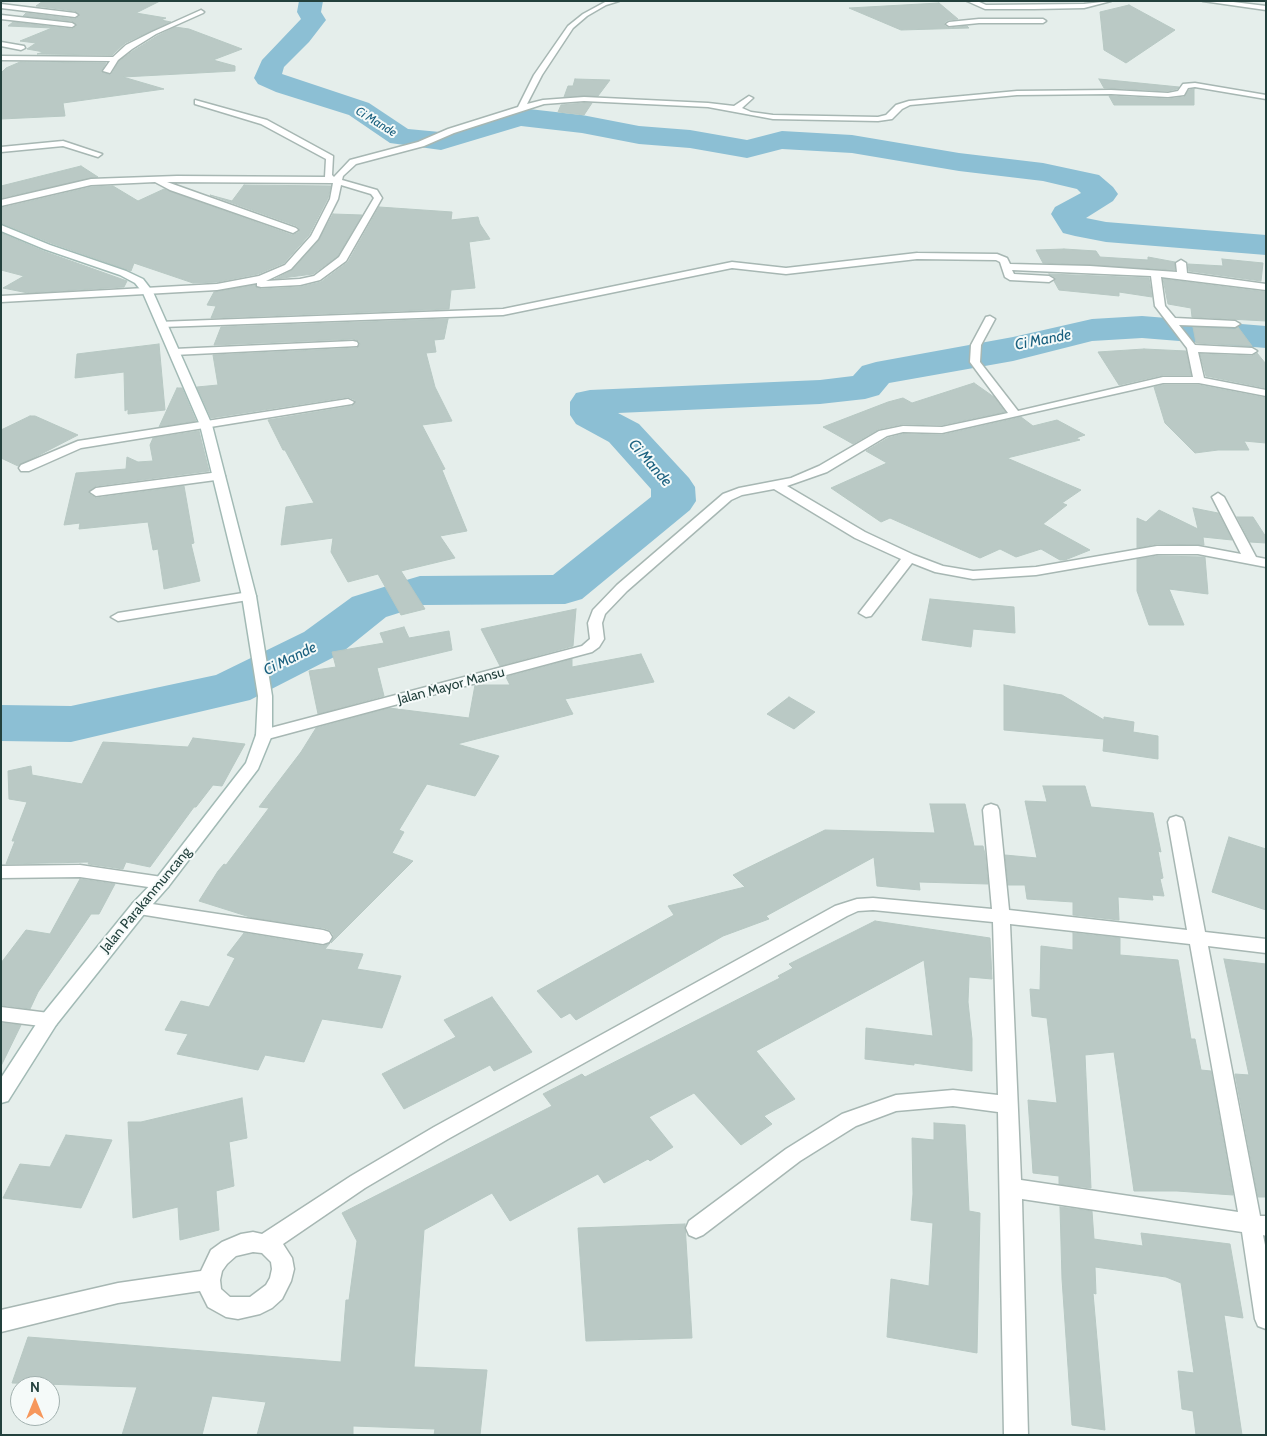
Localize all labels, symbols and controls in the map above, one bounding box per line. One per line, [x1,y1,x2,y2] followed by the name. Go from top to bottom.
[353,104,399,140] water label: Ci Mande
[1013,326,1073,354] water label: Ci Mande
[625,436,675,490] water label: Ci Mande
[261,638,319,680] water label: Ci Mande
[396,664,506,708] street label: Jalan Mayor Mansu
[97,844,195,956] street label: Jalan Parakanmuncang
[10,1376,60,1426] north arrow
[30,1378,40,1396] text: N

